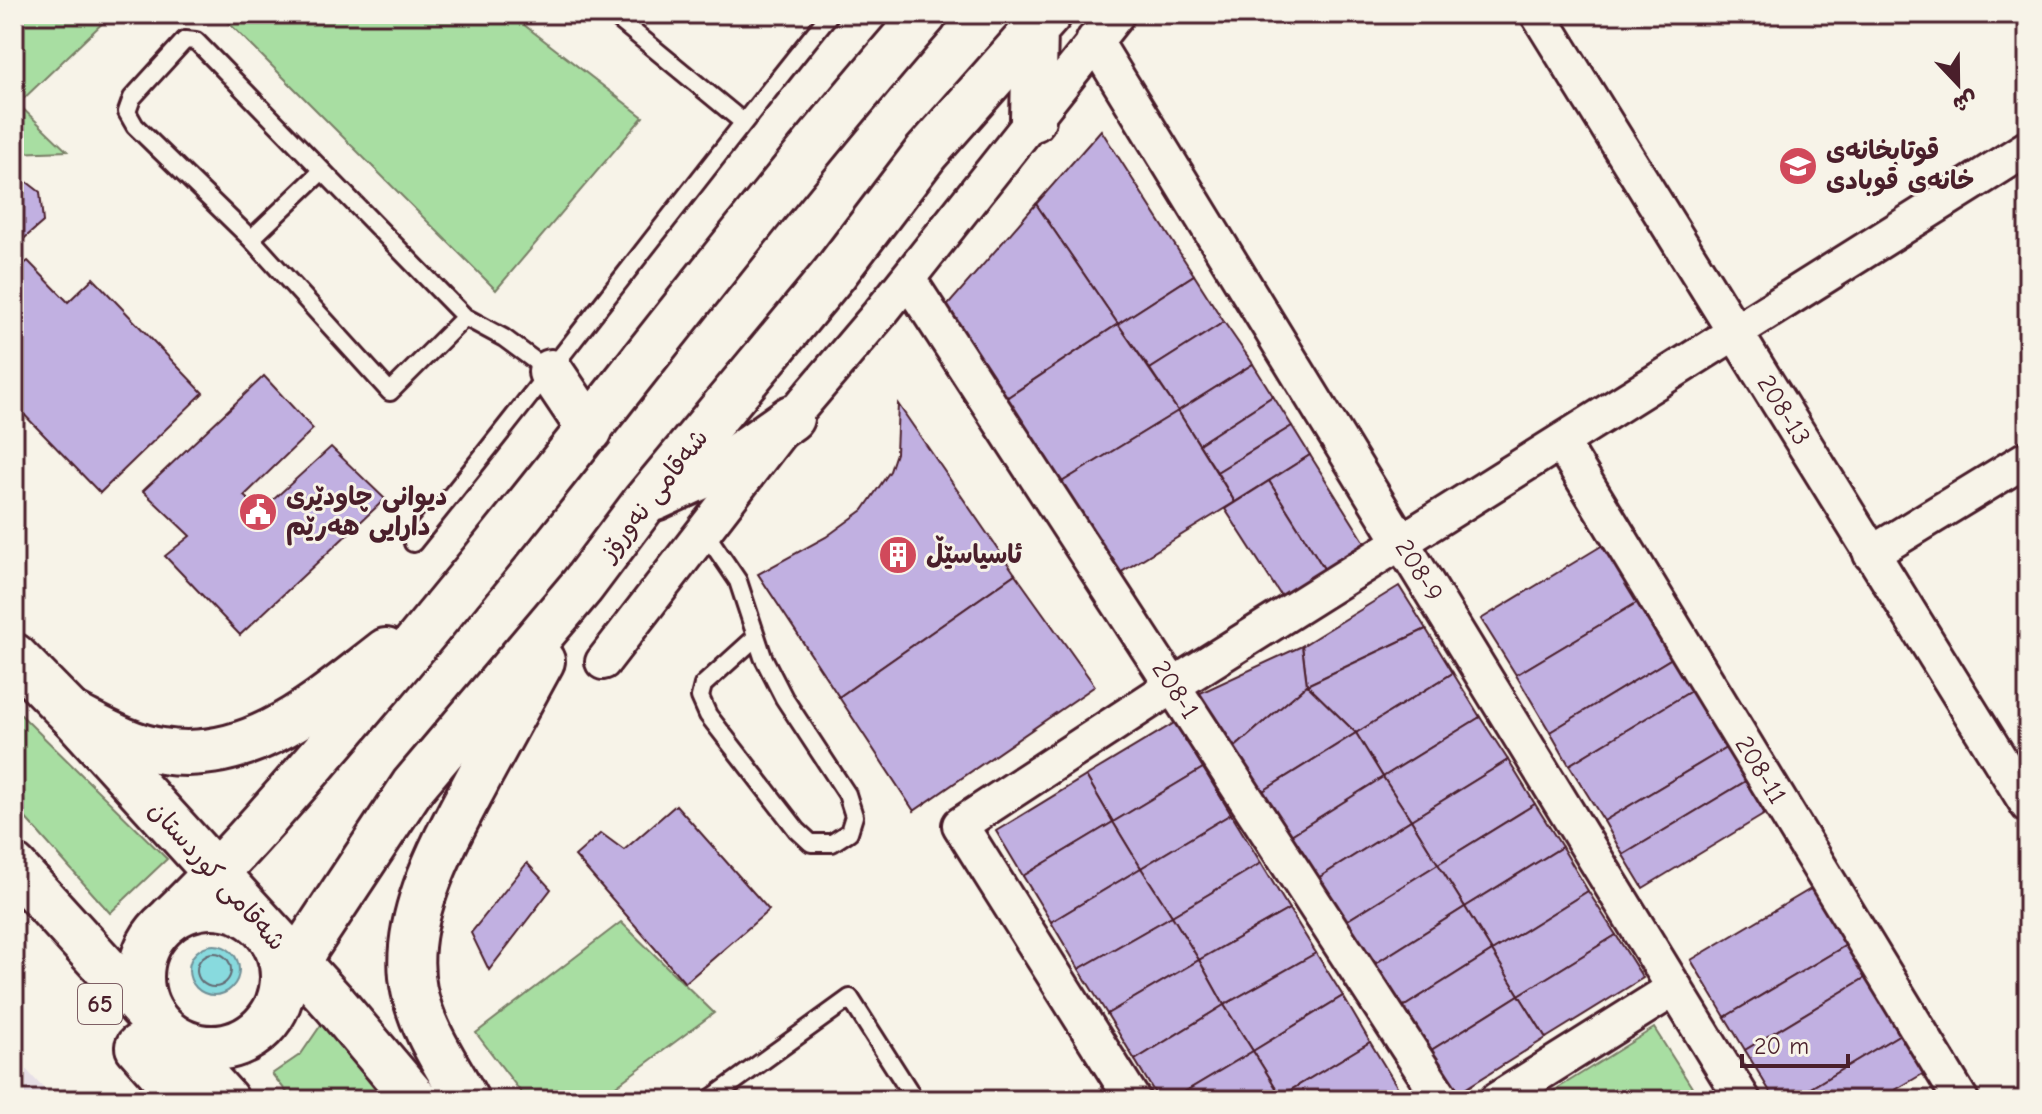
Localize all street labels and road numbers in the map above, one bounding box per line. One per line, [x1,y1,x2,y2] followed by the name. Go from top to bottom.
[1750,370,1816,451] street label: 208-13
[592,423,715,569] street label: شەقامی نەورۆز
[1388,534,1449,607] street label: 208-9
[1145,655,1205,725] street label: 208-1
[1728,731,1792,809] street label: 208-11
[141,795,292,958] street label: شەقامی کوردستان
[78,984,122,1024] road number: 65

